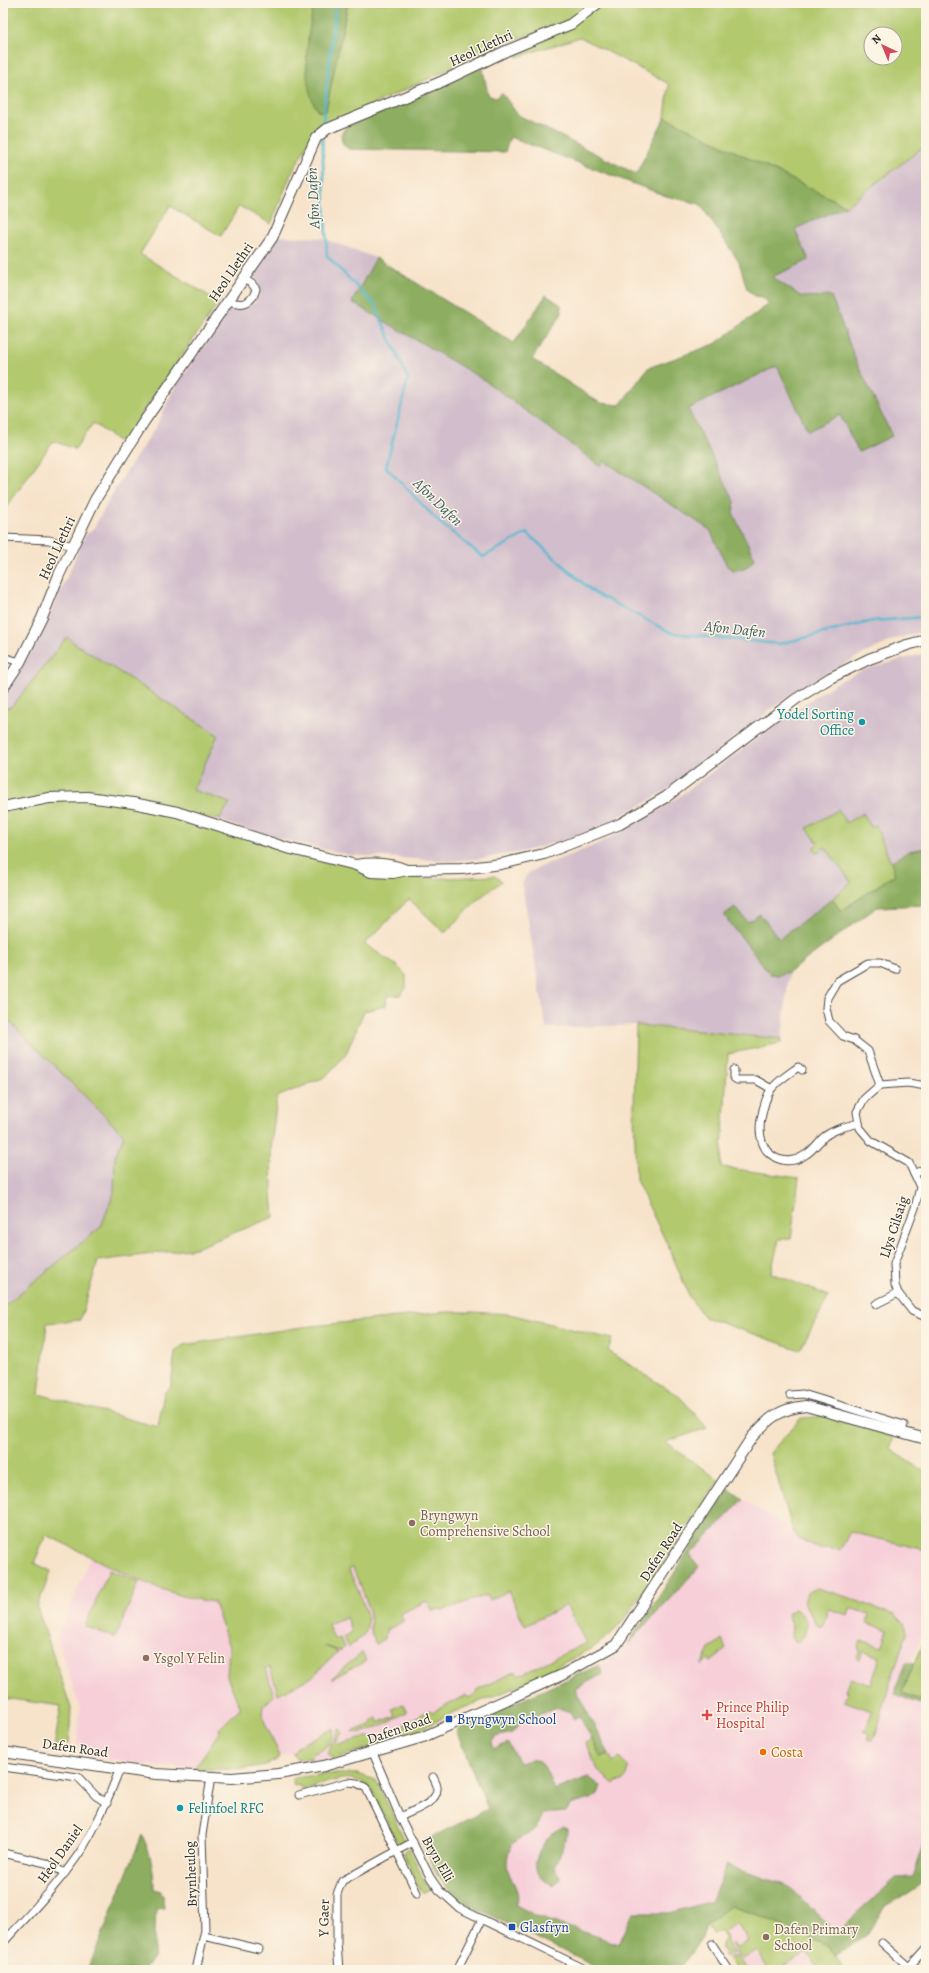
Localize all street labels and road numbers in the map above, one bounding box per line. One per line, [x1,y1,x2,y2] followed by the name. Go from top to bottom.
[446,25,516,71] street label: Heol Llethri
[204,239,258,305] street label: Heol Llethri
[34,513,80,583] street label: Heol Llethri
[875,1194,913,1260] street label: Llys Cilsaig
[635,1518,687,1585] street label: Dafen Road
[364,1709,434,1749] street label: Dafen Road
[41,1734,110,1762] street label: Dafen Road
[33,1820,87,1887] street label: Heol Daniel
[417,1833,459,1885] street label: Bryn Elli
[180,1840,202,1908] street label: Brynheulog
[314,1898,334,1938] street label: Y Gaer

